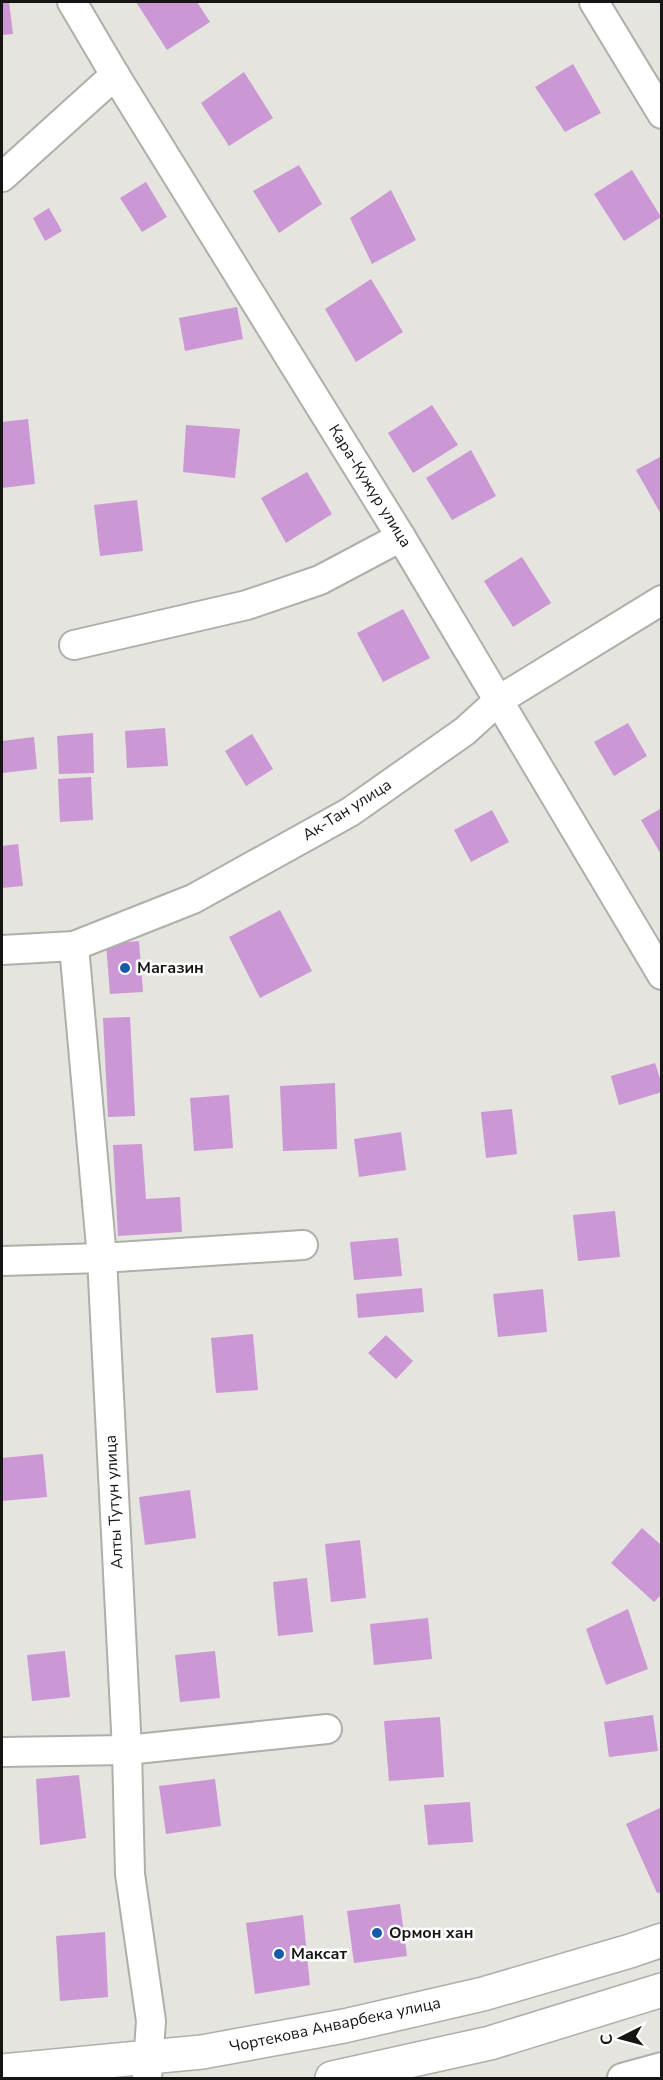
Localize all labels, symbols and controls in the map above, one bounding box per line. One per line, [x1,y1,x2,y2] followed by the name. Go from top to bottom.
[323,420,417,552] street label: Кара-Кужур улица
[298,774,396,846] street label: Ак-Тан улица
[137,957,204,979] place label: Магазин
[118,961,132,975] marker: Магазин
[100,1434,128,1570] street label: Алты Тутун улица
[389,1922,473,1944] place label: Ормон хан
[370,1926,384,1940] marker: Ормон хан
[291,1943,348,1965] place label: Максат
[272,1947,286,1961] marker: Максат
[227,1992,443,2058] street label: Чортекова Анварбека улица
[591,2008,651,2068] north arrow
[596,2033,619,2046] text: С

